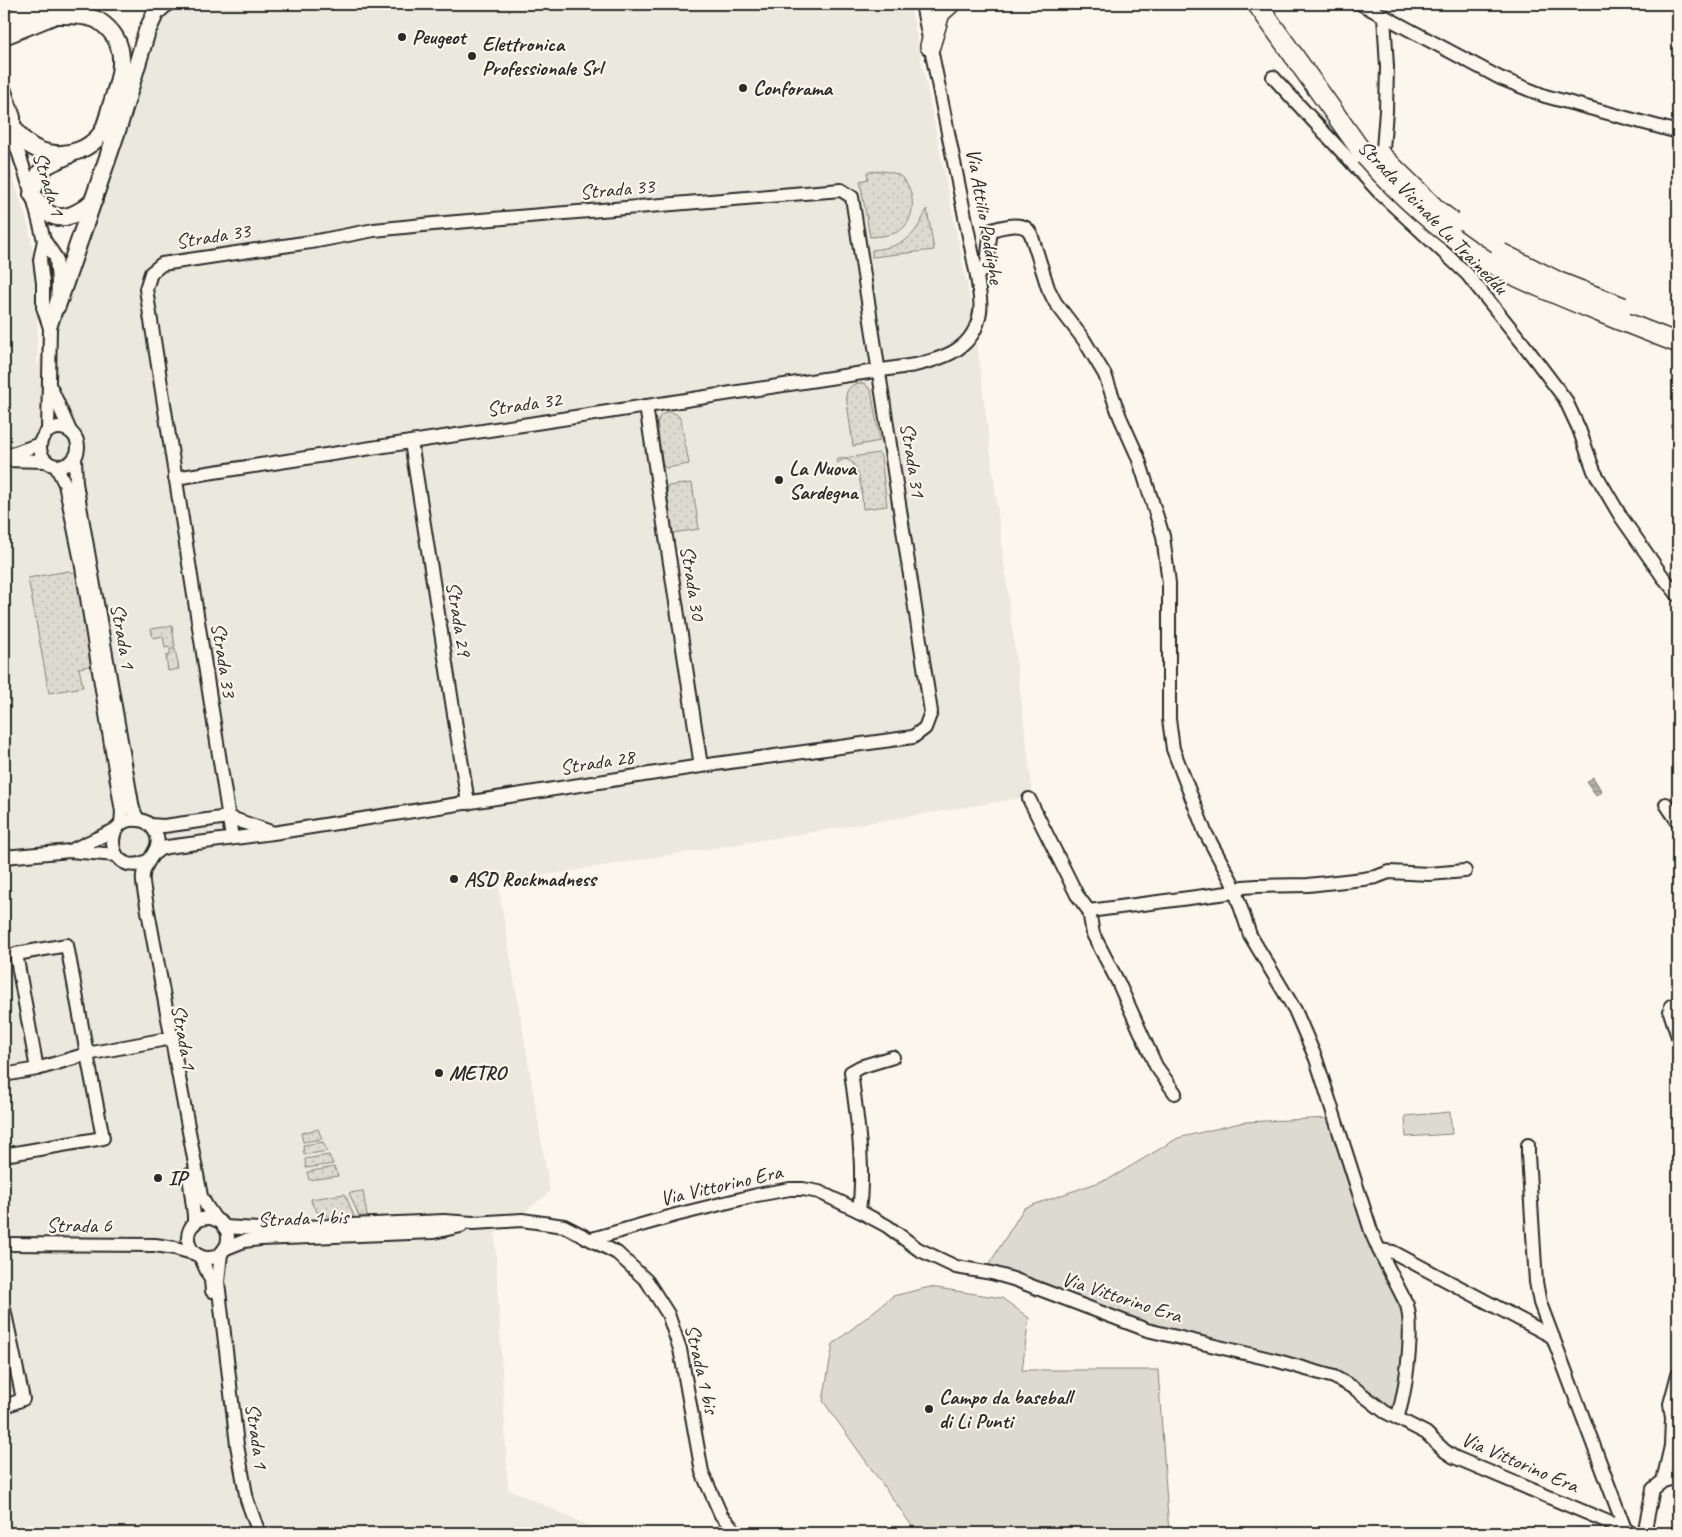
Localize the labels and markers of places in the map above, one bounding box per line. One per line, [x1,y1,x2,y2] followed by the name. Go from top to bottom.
[412,24,468,50] place label: Peugeot
[396,31,408,43] marker: Peugeot
[482,31,607,81] place label: Elettronica Professionale Srl
[466,50,478,62] marker: Elettronica Professionale Srl
[753,75,833,101] place label: Conforama
[737,82,749,94] marker: Conforama
[789,455,860,505] place label: La Nuova Sardegna
[773,474,785,486] marker: La Nuova Sardegna
[464,866,599,892] place label: ASD Rockmadness
[448,873,460,885] marker: ASD Rockmadness
[449,1060,508,1086] place label: METRO
[433,1067,445,1079] marker: METRO
[168,1165,190,1191] place label: IP
[152,1172,164,1184] marker: IP
[939,1384,1076,1434] place label: Campo da baseball di Li Punti
[923,1403,935,1415] marker: Campo da baseball di Li Punti

